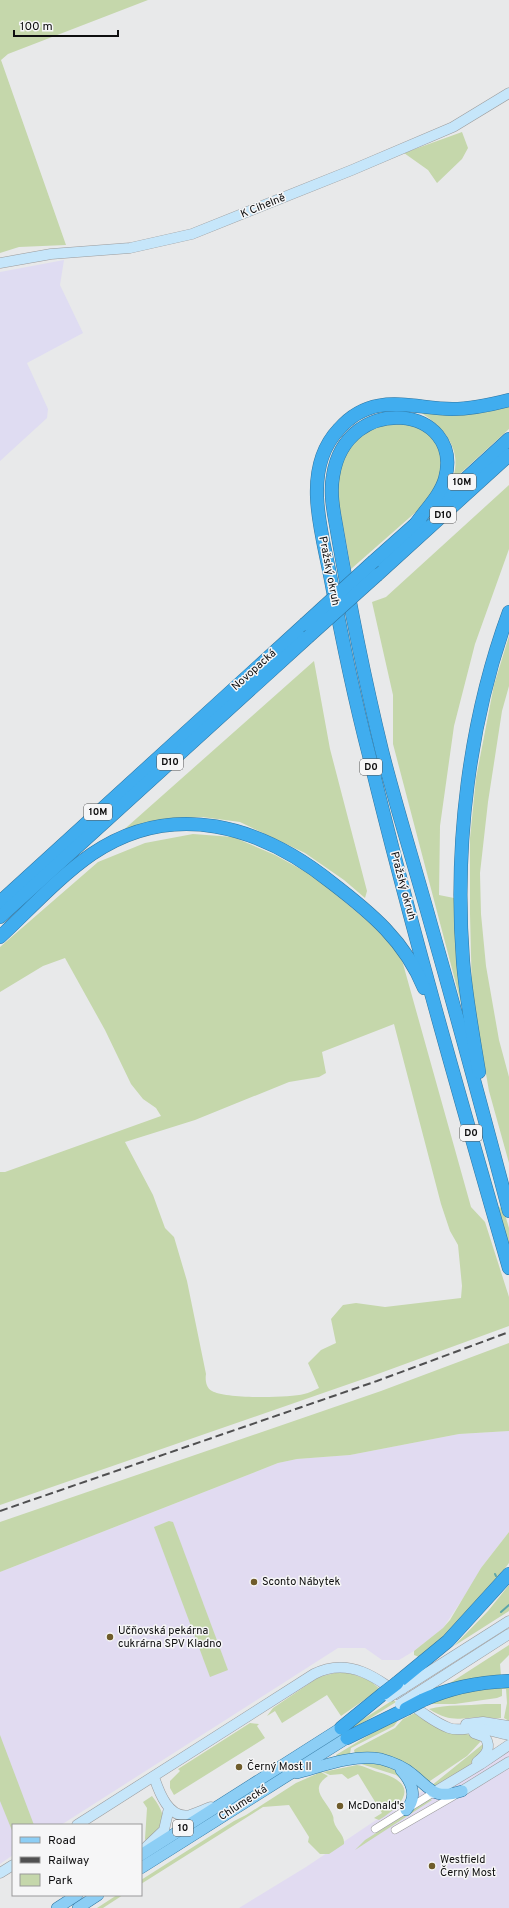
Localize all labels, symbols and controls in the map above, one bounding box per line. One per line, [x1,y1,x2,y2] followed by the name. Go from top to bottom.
[14,12,118,38] scale bar
[20,19,53,35] text: 100 m
[238,191,288,221] street label: K Cihelně
[448,474,476,490] road number: 10M
[430,507,456,523] road number: D10
[315,535,343,607] street label: Pražský okruh
[229,646,279,694] street label: Novopacká
[157,754,183,770] road number: D10
[360,759,382,775] road number: D0
[84,804,112,820] road number: 10M
[387,850,419,922] street label: Pražský okruh
[460,1125,482,1141] road number: D0
[262,1575,340,1589] place label: Sconto Nábytek
[249,1577,259,1587] marker: Sconto Nábytek
[118,1624,222,1651] place label: Učňovská pekárna cukrárna SPV Kladno
[105,1632,115,1642] marker: Učňovská pekárna cukrárna SPV Kladno
[247,1759,312,1774] place label: Černý Most II
[234,1762,244,1772] marker: Černý Most II
[216,1782,270,1824] street label: Chlumecká
[348,1799,404,1813] place label: McDonald's
[335,1801,345,1811] marker: McDonald's
[173,1820,193,1836] road number: 10
[12,1824,142,1896] legend
[48,1833,76,1849] text: Road
[48,1853,89,1869] text: Railway
[440,1853,496,1880] place label: Westfield Černý Most
[427,1861,437,1871] marker: Westfield Černý Most
[48,1873,73,1889] text: Park

